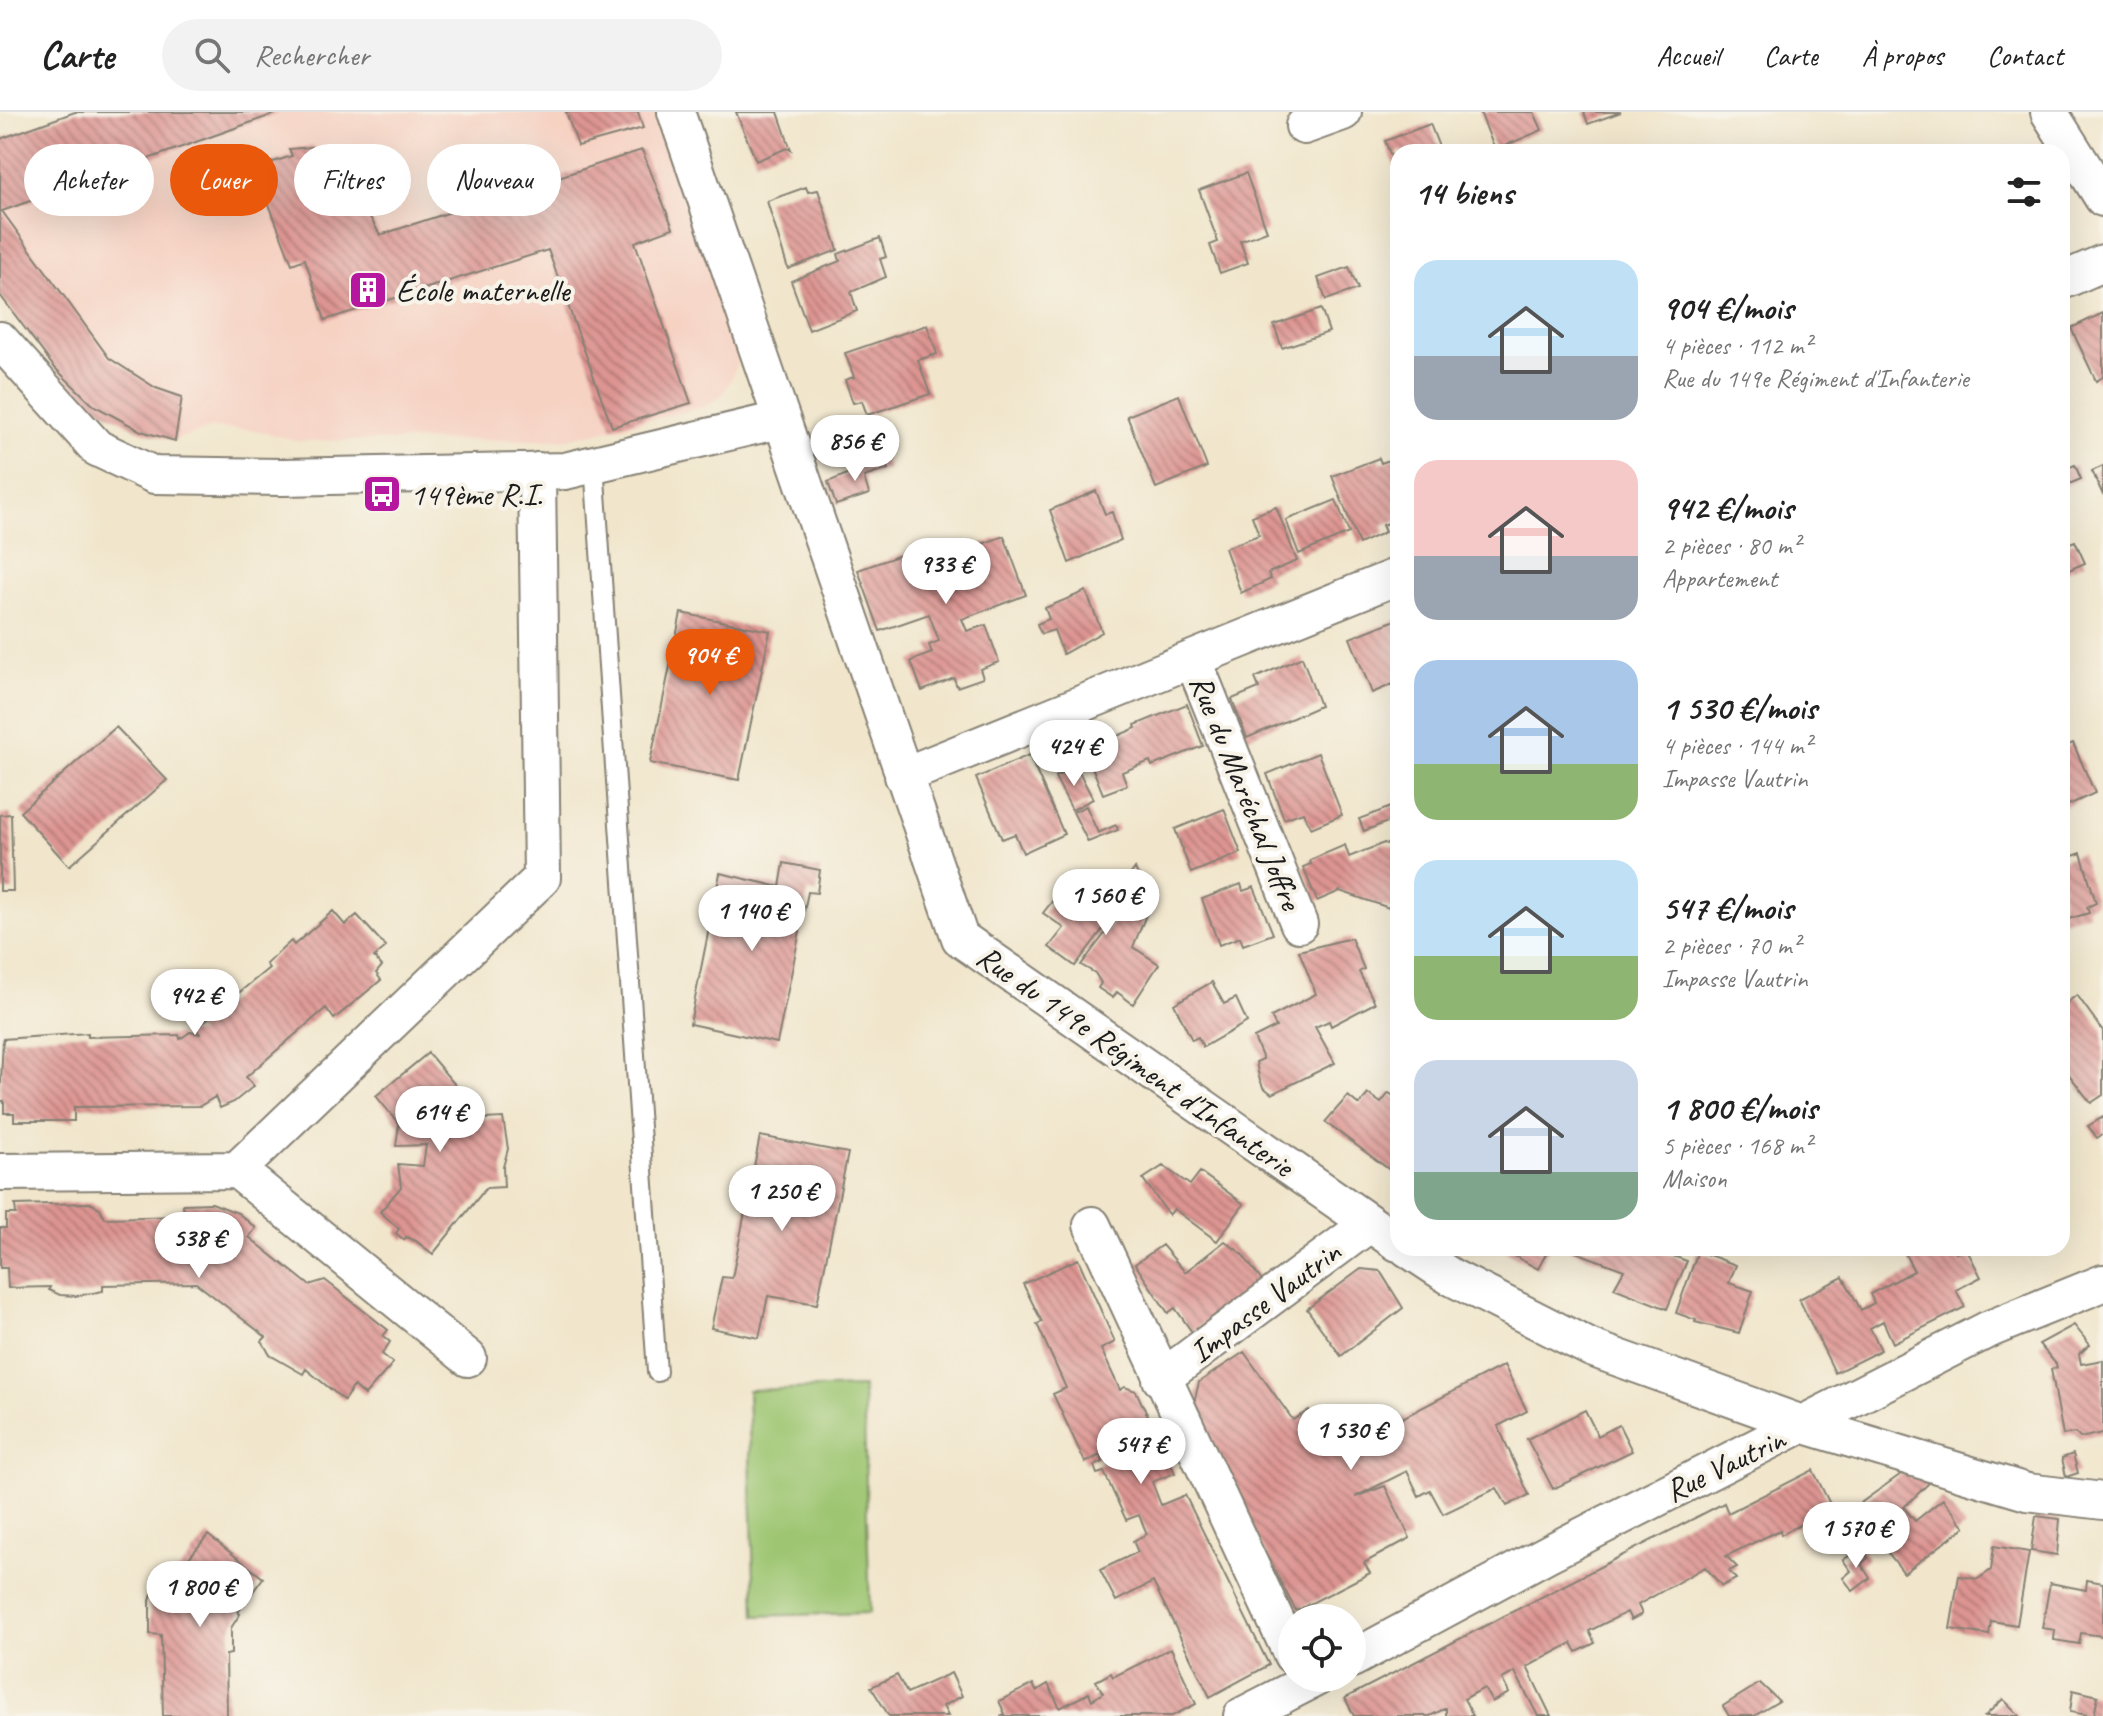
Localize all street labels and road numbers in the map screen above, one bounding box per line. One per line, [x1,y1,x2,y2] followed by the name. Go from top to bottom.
[1180,669,1313,918] street label: Rue du Maréchal Joffre
[969,936,1303,1188] street label: Rue du 149e Régiment d'Infanterie
[1181,1231,1350,1372] street label: Impasse Vautrin
[1658,1418,1793,1511] street label: Rue Vautrin

